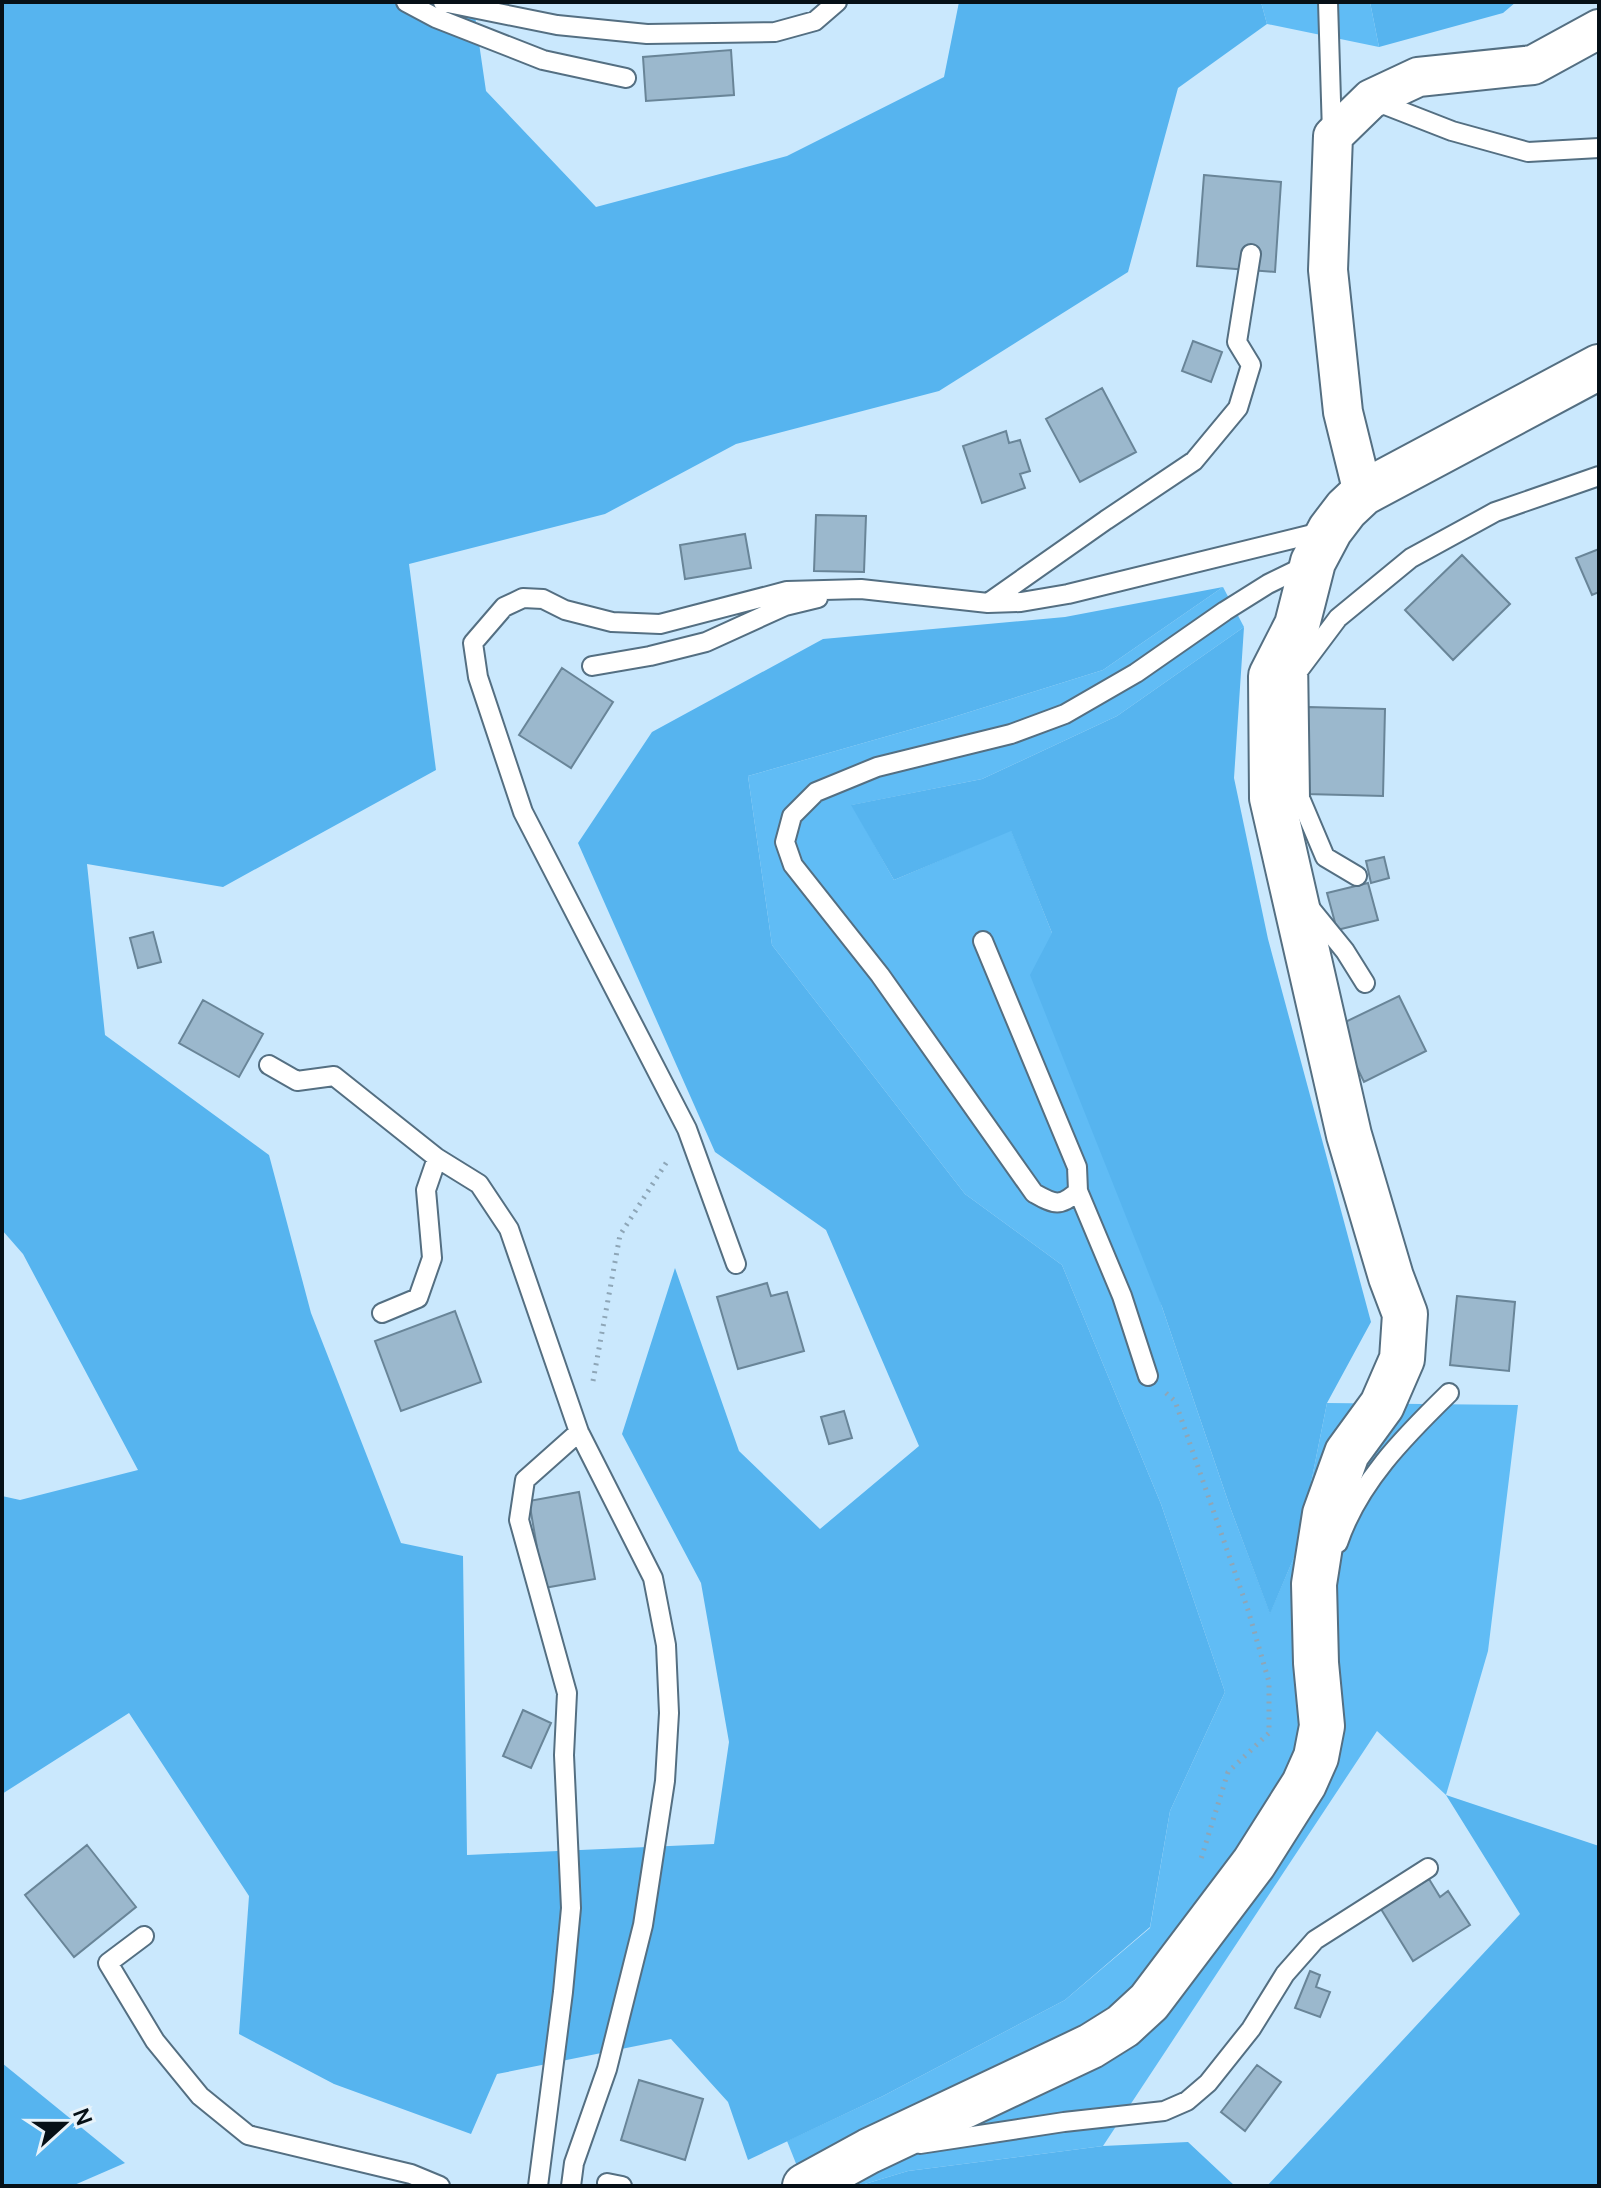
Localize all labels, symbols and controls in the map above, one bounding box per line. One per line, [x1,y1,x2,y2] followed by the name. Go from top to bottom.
[24,2084,104,2164] north arrow
[66,2104,100,2130] text: N

